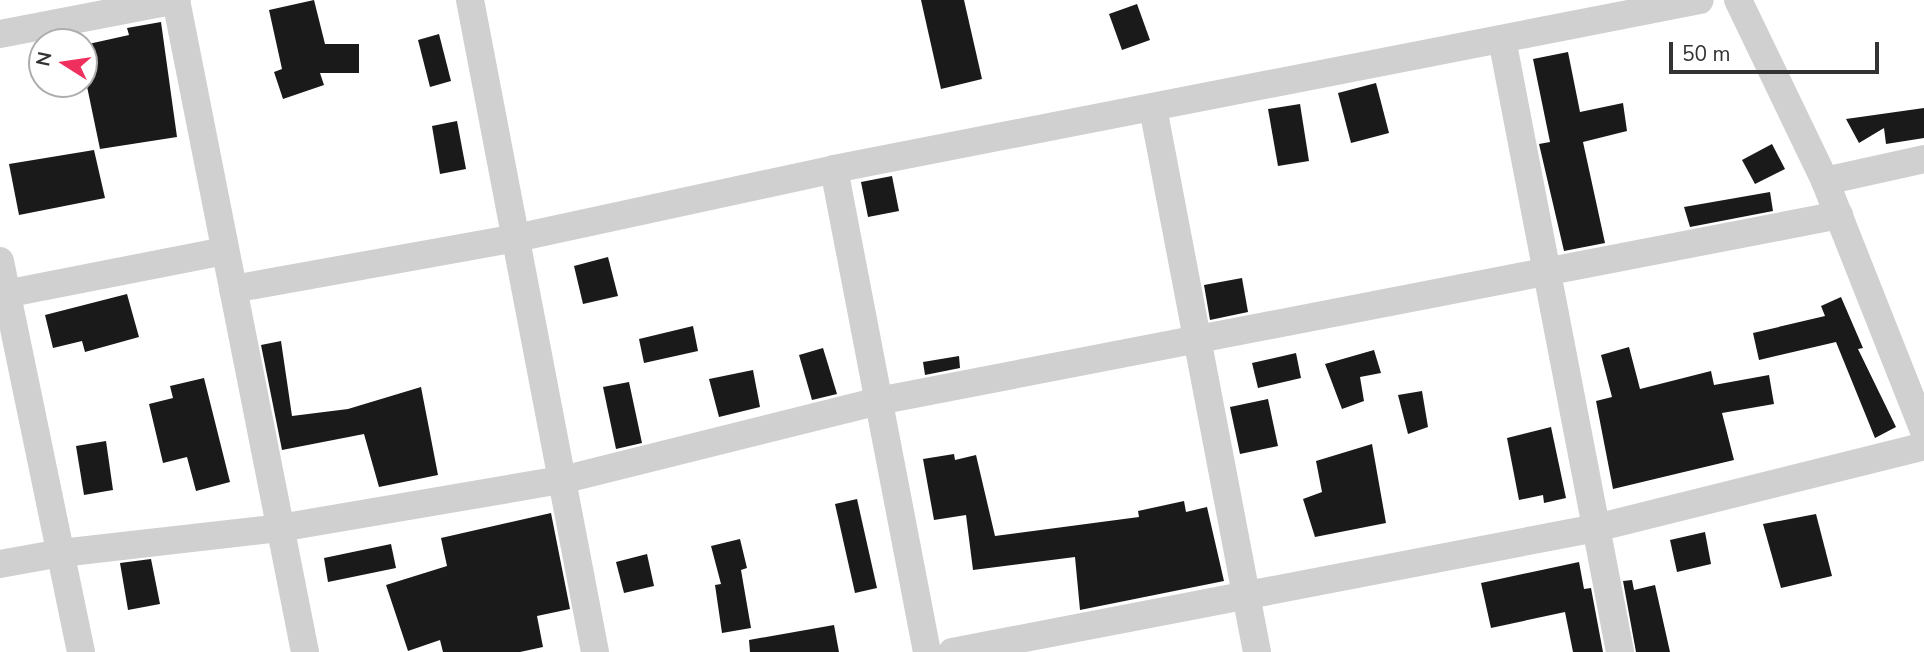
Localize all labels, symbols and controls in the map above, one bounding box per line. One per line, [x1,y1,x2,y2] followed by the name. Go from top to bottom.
[28,28,98,98] north arrow
[1672,28,1882,72] scale bar
[1682,40,1731,68] text: 50 m
[30,49,59,69] text: N

